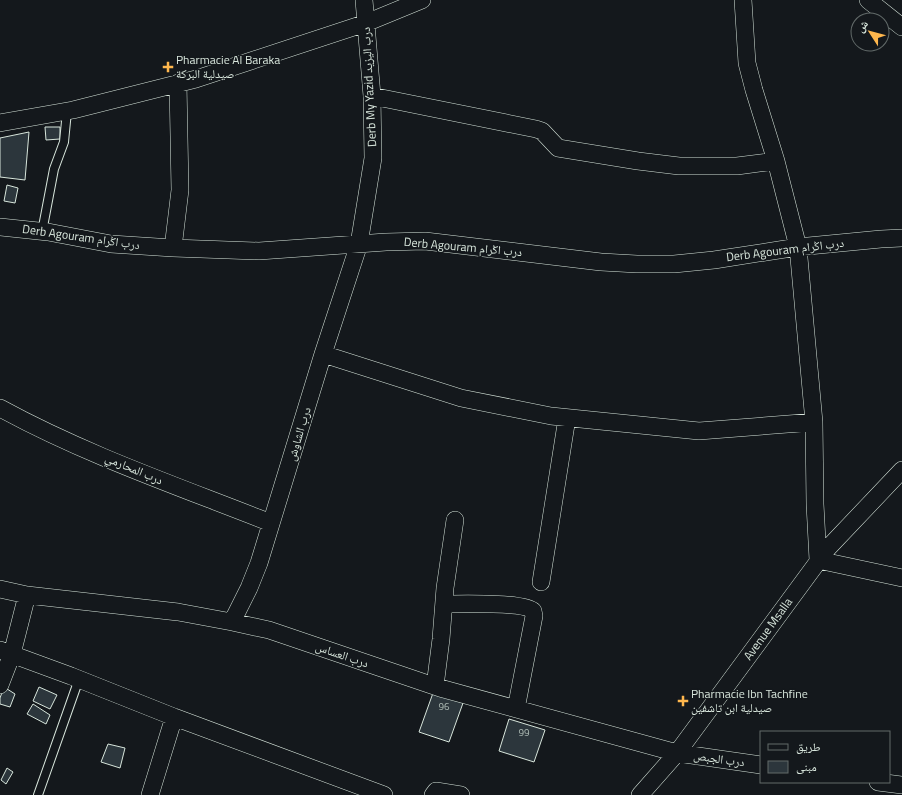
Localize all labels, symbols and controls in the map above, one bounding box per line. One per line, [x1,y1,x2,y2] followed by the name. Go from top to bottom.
[850,12,890,52] north arrow
[852,16,872,36] text: ش
[356,27,381,147] street label: Derb My Yazid درب اليزيد
[176,50,280,83] place label: Pharmacie Al Baraka صيدلية البركة
[163,62,173,72] marker: Pharmacie Al Baraka صيدلية البركة
[21,219,141,254] street label: Derb Agouram درب اڭرام
[403,232,523,261] street label: Derb Agouram درب اڭرام
[725,233,845,266] street label: Derb Agouram درب اڭرام
[281,404,316,463] street label: درب الشاوش
[102,448,166,490] street label: درب المحارمي
[738,593,797,664] street label: Avenue Msalla
[313,637,371,672] street label: درب العساس
[691,684,808,717] place label: Pharmacie Ibn Tachfine صيدلية ابن تاشفين
[678,696,688,706] marker: Pharmacie Ibn Tachfine صيدلية ابن تاشفين
[438,699,450,714] house number: 96
[518,725,530,740] house number: 99
[760,731,890,783] legend
[796,737,821,756] text: طريق
[692,746,746,772] street label: درب الجبص
[796,757,817,776] text: مبنى

